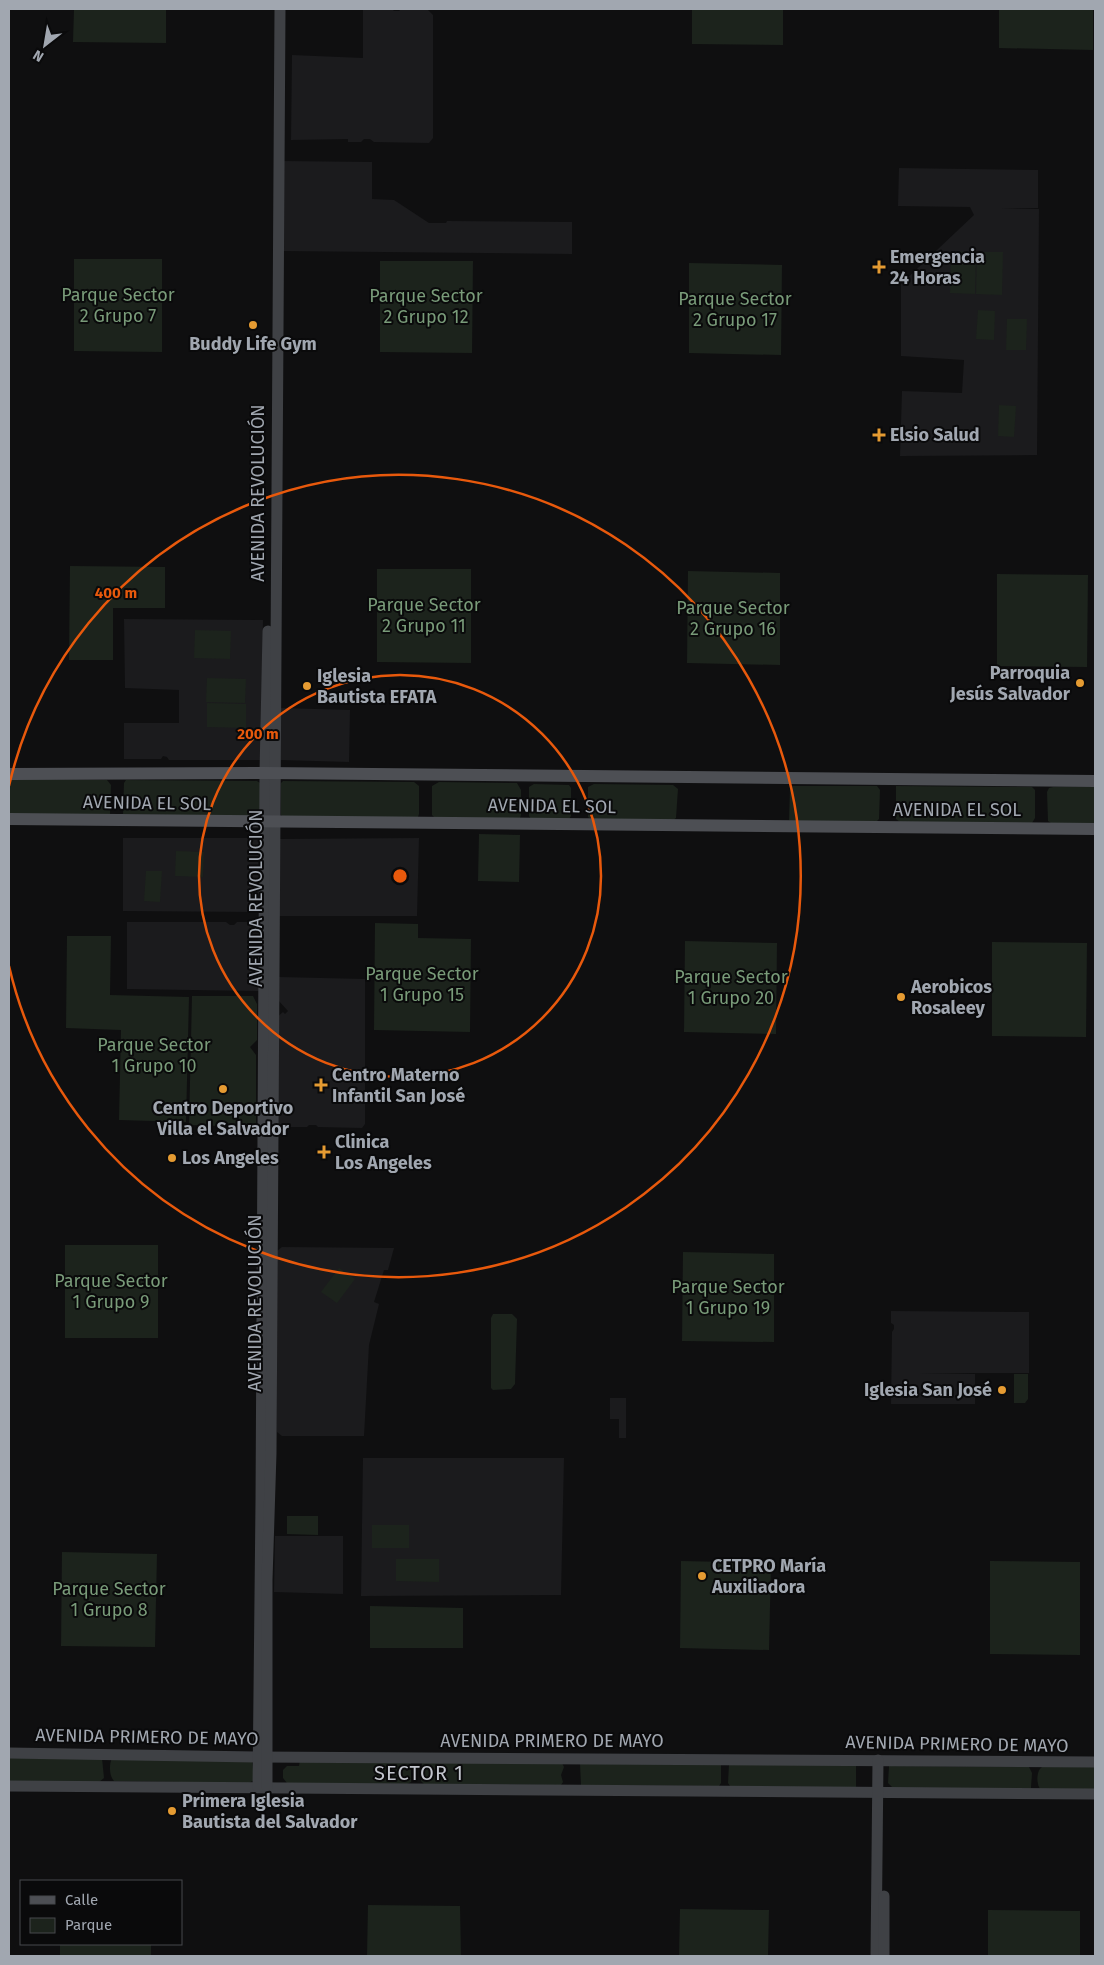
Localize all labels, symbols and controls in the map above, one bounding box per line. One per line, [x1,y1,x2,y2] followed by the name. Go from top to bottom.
[20,20,70,70] north arrow
[30,46,47,65] text: N
[890,246,985,289] place label: Emergencia 24 Horas
[872,260,886,274] marker: Emergencia 24 Horas
[61,284,175,327] park label: Parque Sector 2 Grupo 7
[369,285,483,328] park label: Parque Sector 2 Grupo 12
[678,288,792,331] park label: Parque Sector 2 Grupo 17
[247,319,259,331] marker: Buddy Life Gym
[189,333,317,355] place label: Buddy Life Gym
[247,404,269,582] street label: AVENIDA REVOLUCIÓN
[890,424,980,446] place label: Elsio Salud
[872,428,886,442] marker: Elsio Salud
[95,584,137,602] text: 400 m
[367,594,481,637] park label: Parque Sector 2 Grupo 11
[676,597,790,640] park label: Parque Sector 2 Grupo 16
[949,662,1071,705] place label: Parroquia Jesús Salvador
[317,665,437,708] place label: Iglesia Bautista EFATA
[1074,677,1086,689] marker: Parroquia Jesús Salvador
[301,680,313,692] marker: Iglesia Bautista EFATA
[237,725,279,743] text: 200 m
[83,791,211,815] street label: AVENIDA EL SOL
[488,794,616,818] street label: AVENIDA EL SOL
[893,799,1021,821] street label: AVENIDA EL SOL
[245,809,267,987] street label: AVENIDA REVOLUCIÓN
[391,867,409,885] centre of rings
[365,963,479,1006] park label: Parque Sector 1 Grupo 15
[674,966,788,1009] park label: Parque Sector 1 Grupo 20
[910,976,992,1019] place label: Aerobicos Rosaleey
[895,991,907,1003] marker: Aerobicos Rosaleey
[97,1034,211,1077] park label: Parque Sector 1 Grupo 10
[332,1064,465,1107] place label: Centro Materno Infantil San José
[314,1078,328,1092] marker: Centro Materno Infantil San José
[217,1083,229,1095] marker: Centro Deportivo Villa el Salvador
[153,1097,293,1140] place label: Centro Deportivo Villa el Salvador
[335,1131,432,1174] place label: Clinica Los Angeles
[317,1145,331,1159] marker: Clinica Los Angeles
[182,1147,279,1169] place label: Los Angeles
[166,1152,178,1164] marker: Los Angeles
[244,1214,266,1392] street label: AVENIDA REVOLUCIÓN
[54,1270,168,1313] park label: Parque Sector 1 Grupo 9
[671,1276,785,1319] park label: Parque Sector 1 Grupo 19
[864,1379,992,1401] place label: Iglesia San José
[996,1384,1008,1396] marker: Iglesia San José
[711,1555,826,1598] place label: CETPRO María Auxiliadora
[696,1570,708,1582] marker: CETPRO María Auxiliadora
[52,1578,166,1621] park label: Parque Sector 1 Grupo 8
[35,1724,259,1750] street label: AVENIDA PRIMERO DE MAYO
[440,1730,664,1752] street label: AVENIDA PRIMERO DE MAYO
[845,1731,1069,1757] street label: AVENIDA PRIMERO DE MAYO
[374,1761,464,1785] district label: SECTOR 1
[182,1790,358,1833] place label: Primera Iglesia Bautista del Salvador
[166,1805,178,1817] marker: Primera Iglesia Bautista del Salvador
[20,1880,182,1945] legend
[65,1891,98,1909] text: Calle
[65,1916,112,1934] text: Parque

